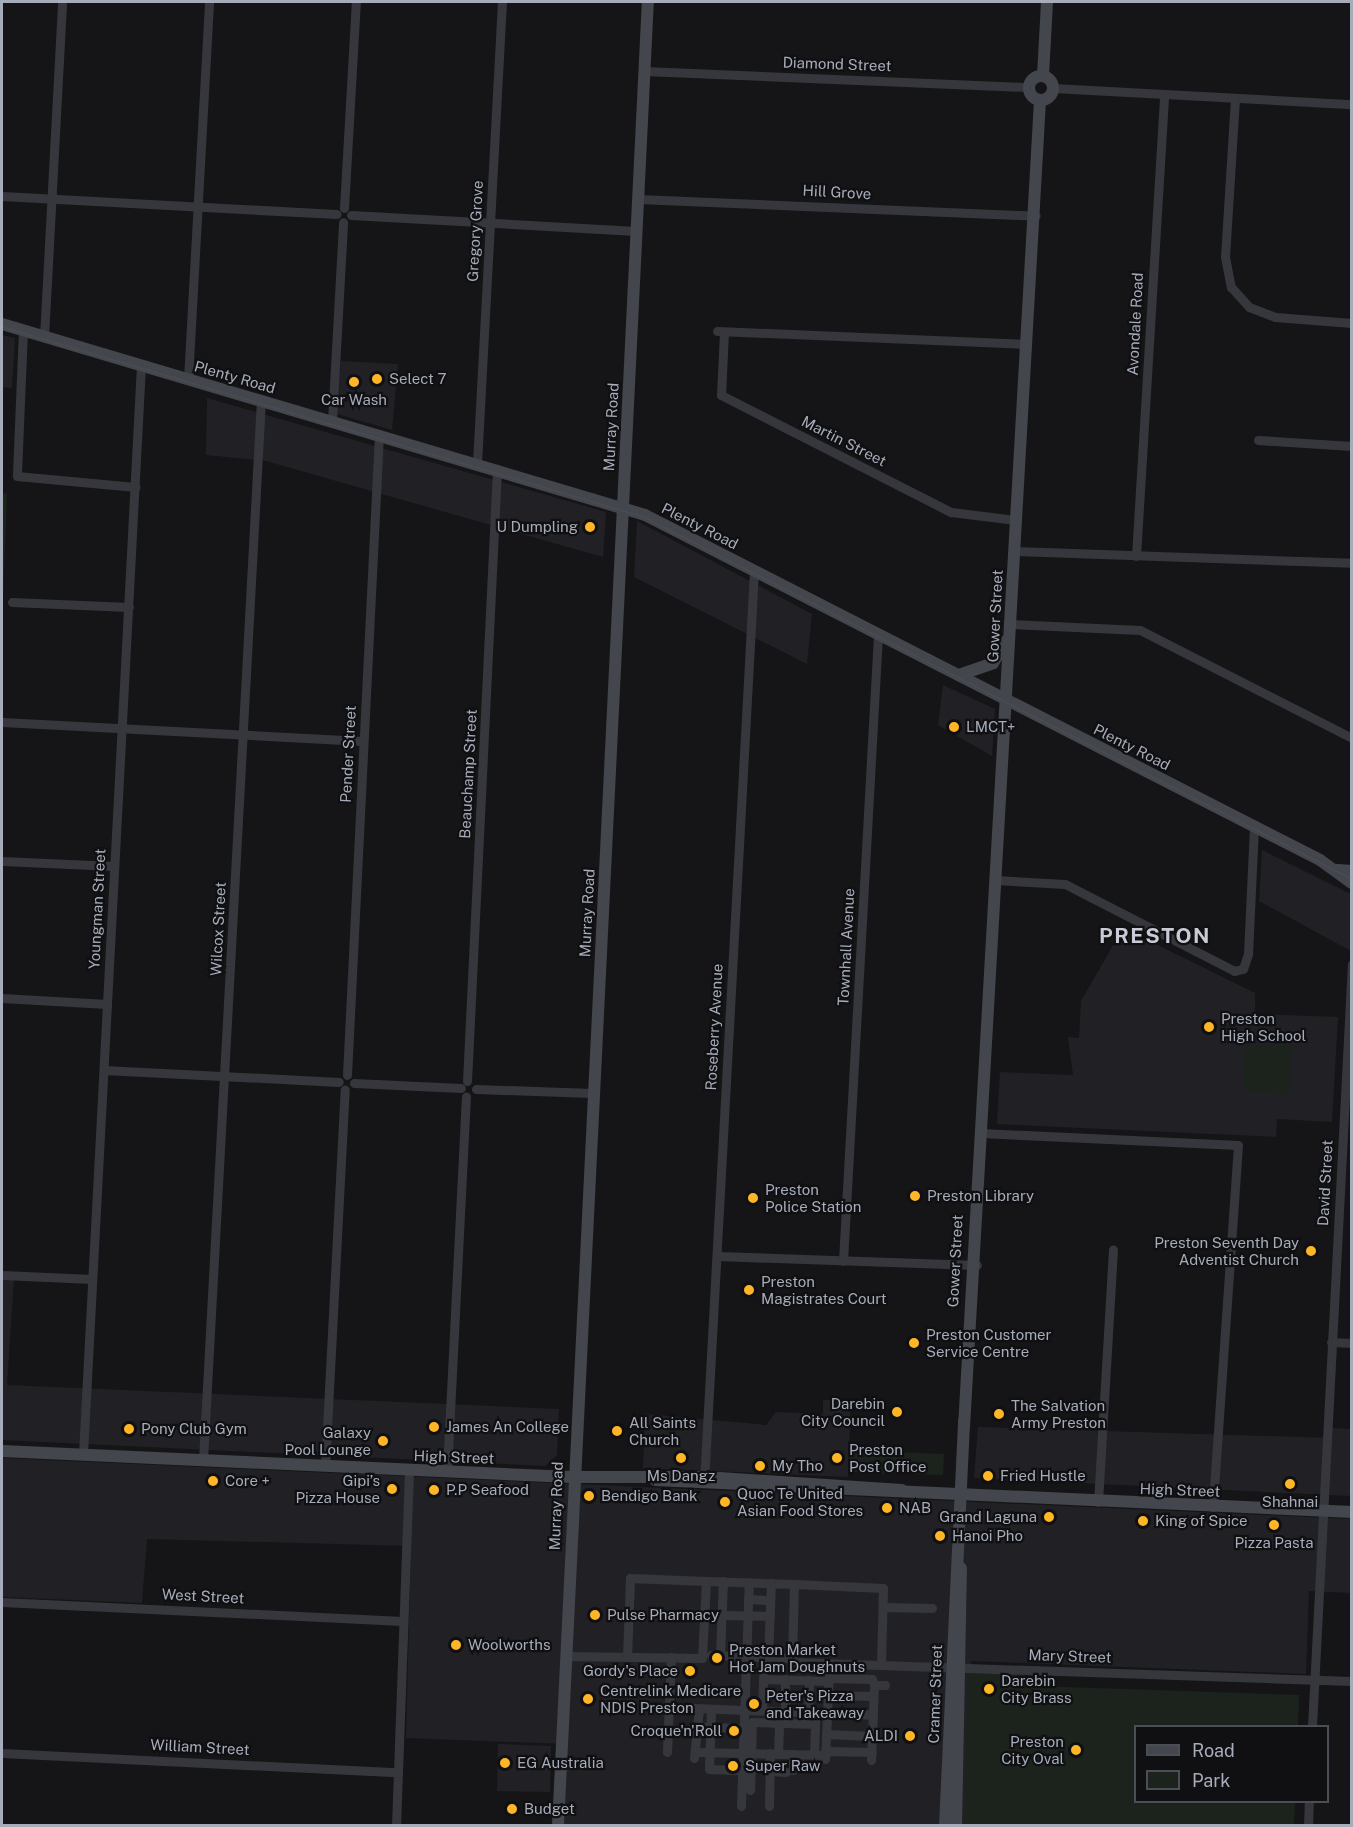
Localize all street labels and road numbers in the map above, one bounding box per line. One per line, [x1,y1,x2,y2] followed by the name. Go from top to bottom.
[782,53,892,75] street label: Diamond Street
[463,180,487,282] street label: Gregory Grove
[802,181,872,203] street label: Hill Grove
[1123,272,1147,376] street label: Avondale Road
[192,357,278,397] street label: Plenty Road
[600,382,622,472] street label: Murray Road
[799,412,889,470] street label: Martin Street
[659,499,741,553] street label: Plenty Road
[984,569,1006,663] street label: Gower Street
[336,705,360,803] street label: Pender Street
[456,709,480,839] street label: Beauchamp Street
[1091,720,1173,774] street label: Plenty Road
[85,848,109,970] street label: Youngman Street
[576,868,598,958] street label: Murray Road
[207,881,229,977] street label: Wilcox Street
[834,888,858,1006] street label: Townhall Avenue
[702,963,726,1091] street label: Roseberry Avenue
[1314,1140,1336,1226] street label: David Street
[944,1214,966,1308] street label: Gower Street
[413,1447,495,1467] street label: High Street
[545,1461,567,1551] street label: Murray Road
[1139,1480,1221,1500] street label: High Street
[161,1585,245,1607] street label: West Street
[924,1644,946,1744] street label: Cramer Street
[1028,1646,1112,1666] street label: Mary Street
[150,1735,250,1759] street label: William Street

